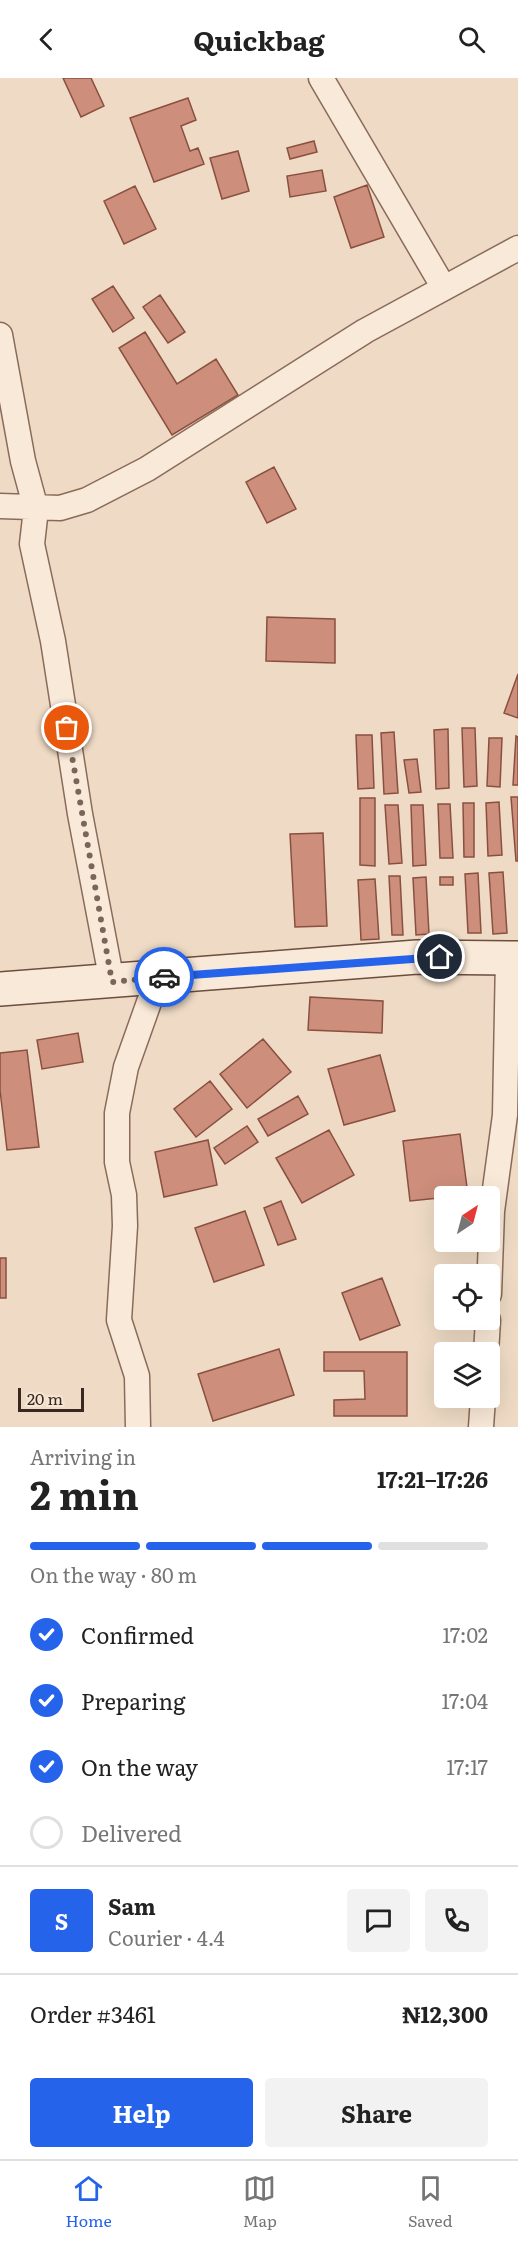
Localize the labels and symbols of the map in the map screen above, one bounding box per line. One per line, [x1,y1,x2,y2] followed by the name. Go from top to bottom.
[41,702,92,753] pin
[414,931,465,982] pin
[134,947,194,1007] courier
[434,1186,500,1252] north arrow
[18,1385,84,1412] scale bar

